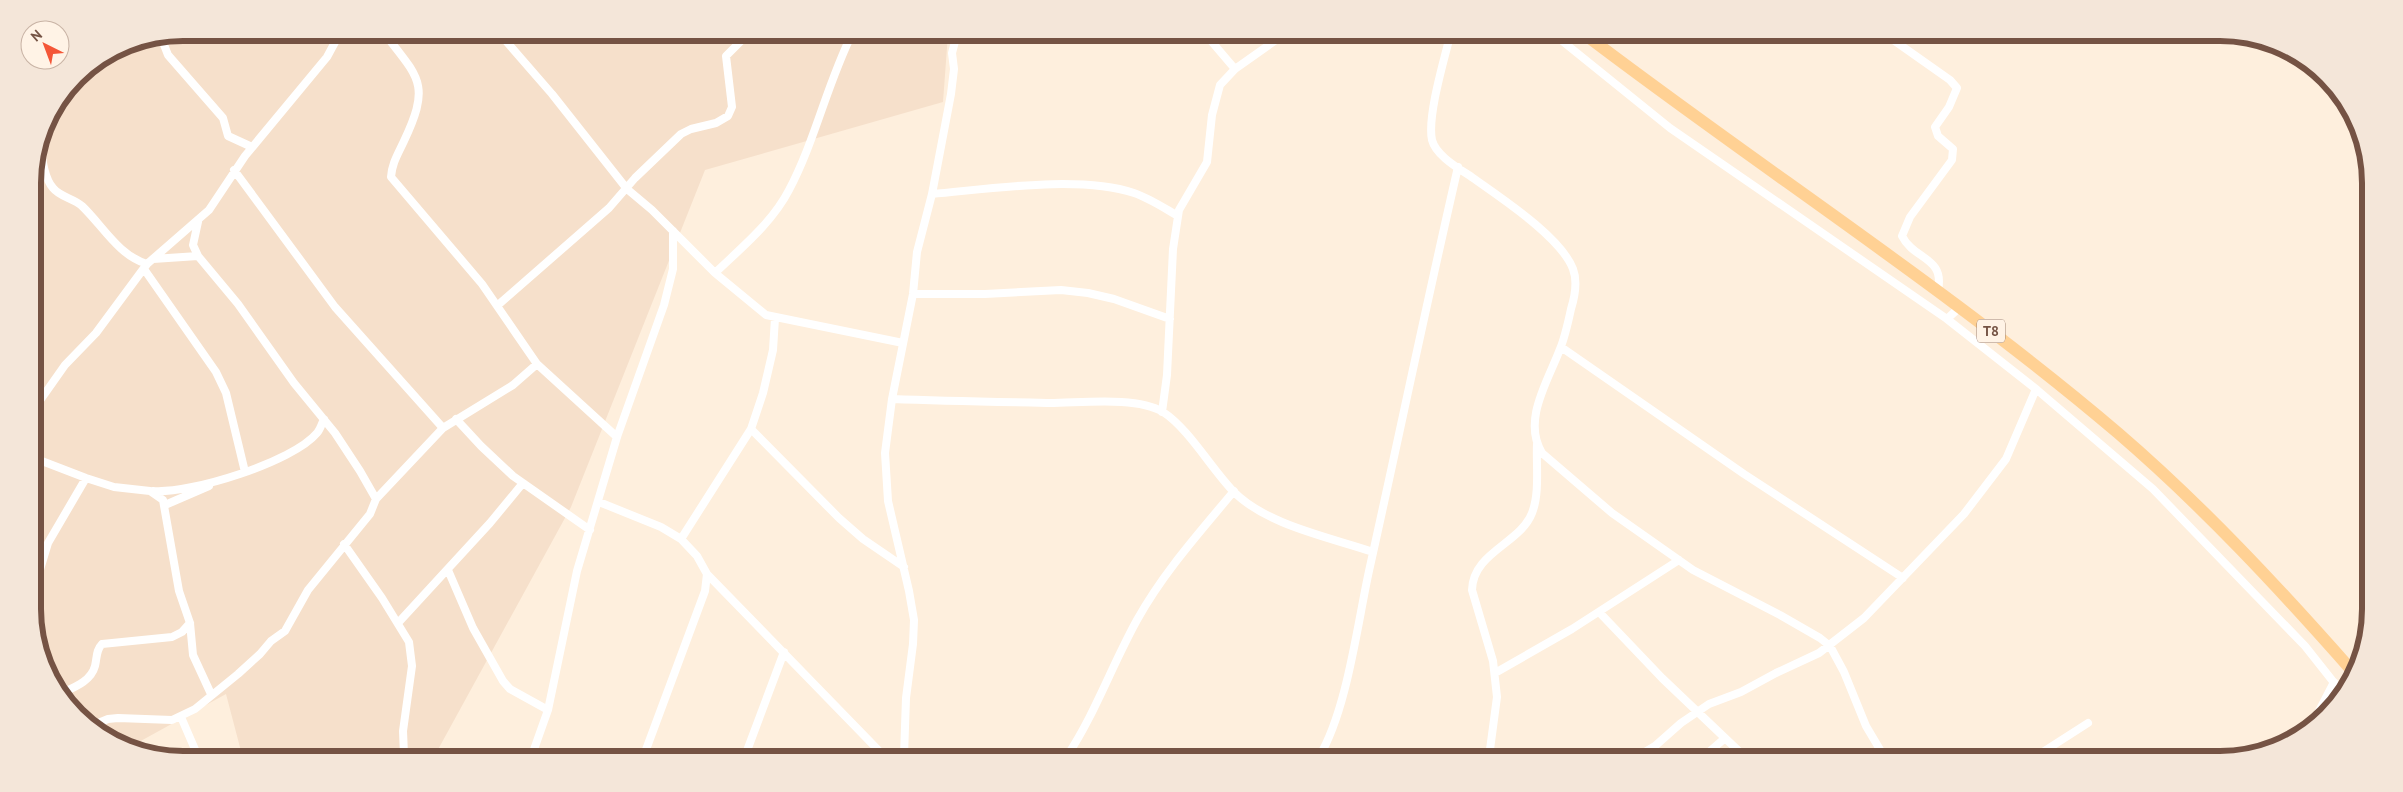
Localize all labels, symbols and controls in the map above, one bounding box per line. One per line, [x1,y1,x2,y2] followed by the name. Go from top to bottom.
[20,20,70,70] north arrow
[27,26,46,45] text: N
[1977,320,2005,342] road number: T8

